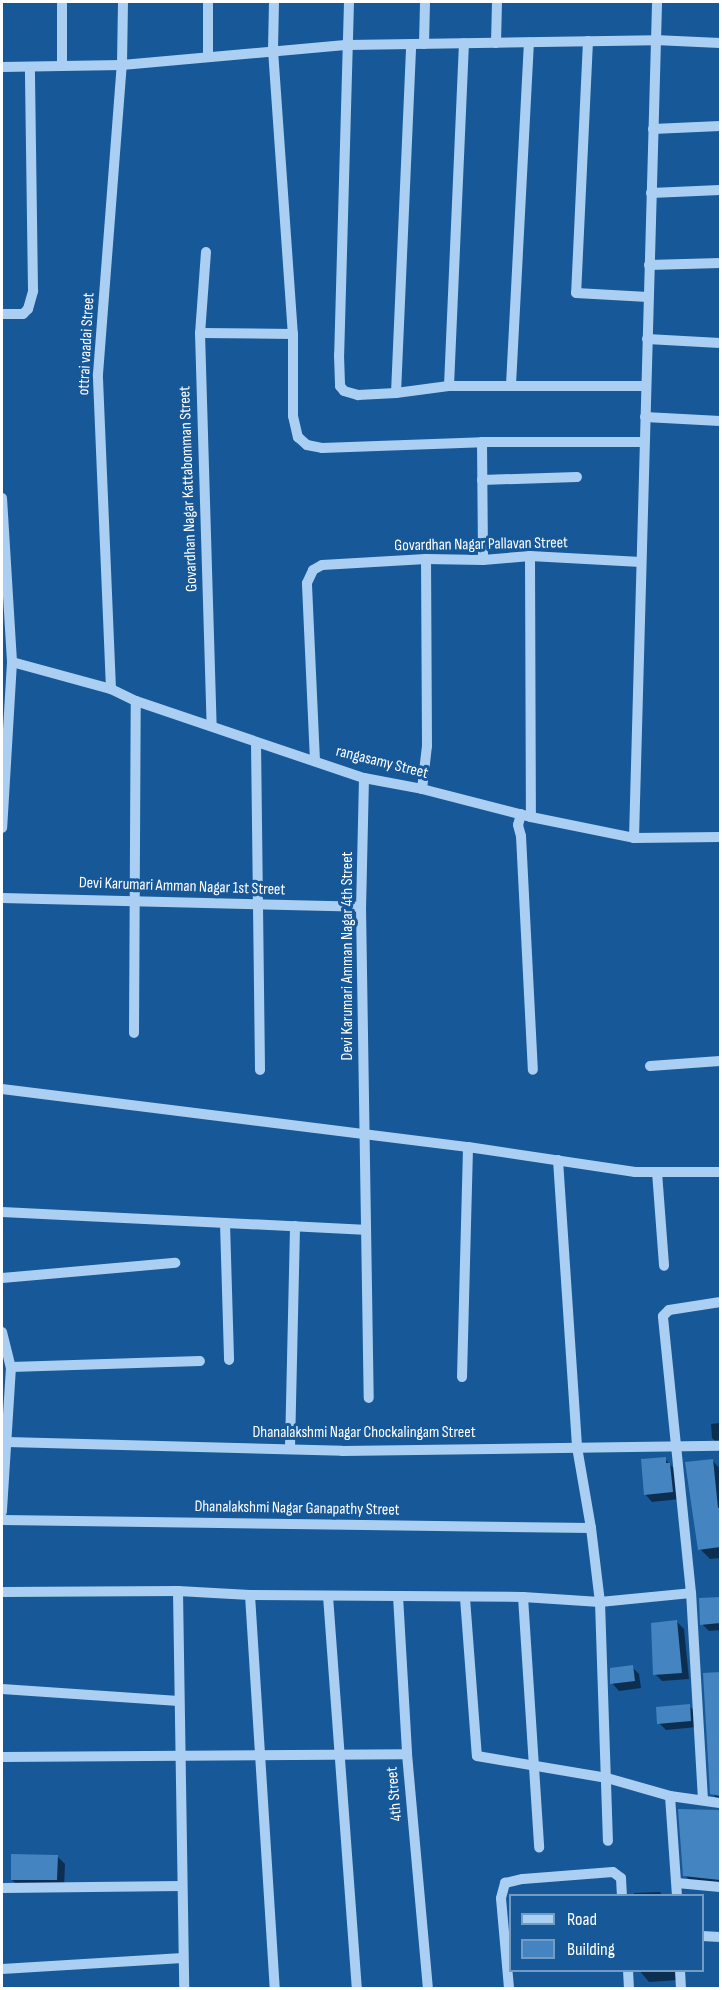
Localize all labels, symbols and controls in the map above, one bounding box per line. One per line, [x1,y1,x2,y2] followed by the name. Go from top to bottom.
[75,292,99,396] street label: ottrai vaadai Street
[176,386,202,592] street label: Govardhan Nagar Kattabomman Street
[394,534,568,556] street label: Govardhan Nagar Pallavan Street
[334,742,430,784] street label: rangasamy Street
[338,852,358,1060] street label: Devi Karumari Amman Nagar 4th Street
[78,874,286,900] street label: Devi Karumari Amman Nagar 1st Street
[252,1423,476,1443] street label: Dhanalakshmi Nagar Chockalingam Street
[194,1498,400,1520] street label: Dhanalakshmi Nagar Ganapathy Street
[383,1766,407,1822] street label: 4th Street
[509,1894,704,1972] legend
[567,1909,597,1930] text: Road
[567,1939,615,1960] text: Building

